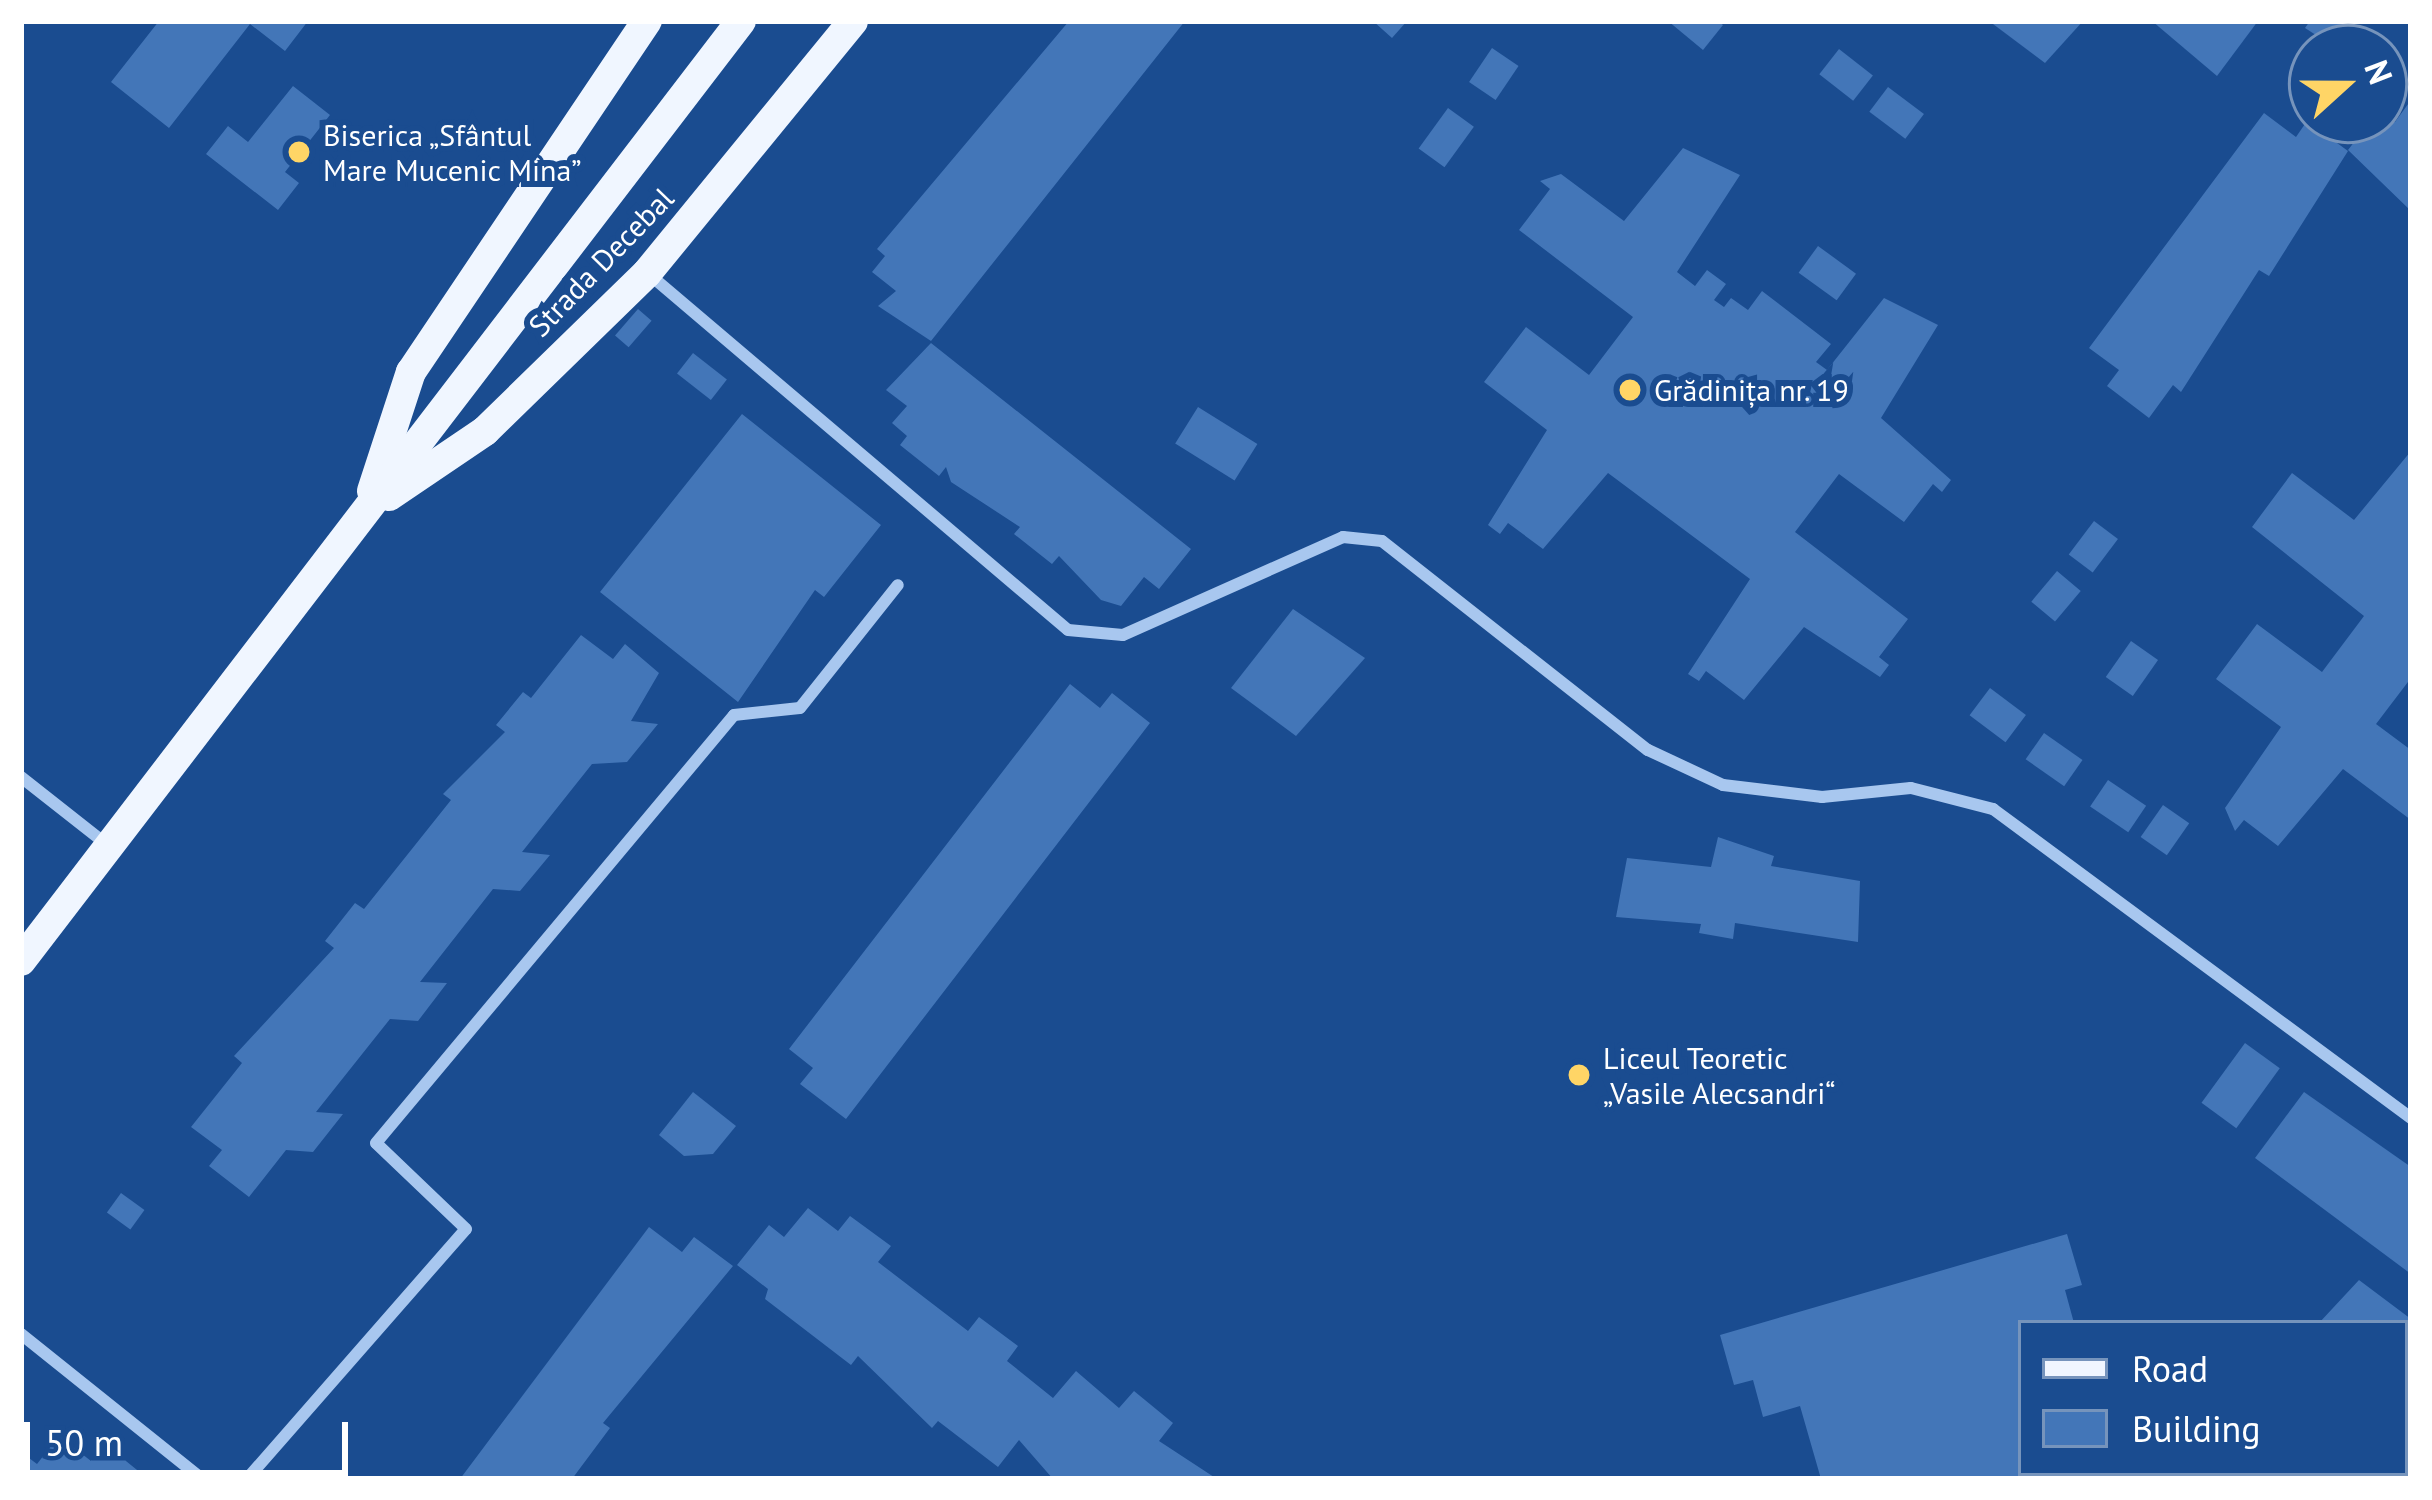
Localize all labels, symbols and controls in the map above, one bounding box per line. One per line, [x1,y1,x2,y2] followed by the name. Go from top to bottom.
[2288,24,2408,144] north arrow
[2355,54,2403,90] text: N
[323,117,582,188] place label: Biserica „Sfântul Mare Mucenic Mina”
[286,139,312,165] marker: Biserica „Sfântul Mare Mucenic Mina”
[521,180,681,344] street label: Strada Decebal
[1654,372,1851,408] place label: Grădinița nr. 19
[1617,377,1643,403] marker: Grădinița nr. 19
[1603,1040,1836,1110] place label: Liceul Teoretic „Vasile Alecsandri“
[1566,1062,1592,1088] marker: Liceul Teoretic „Vasile Alecsandri“
[2018,1320,2408,1476] legend
[2132,1345,2208,1392] text: Road
[30,1398,354,1472] scale bar
[2132,1405,2261,1452] text: Building
[45,1419,123,1466] text: 50 m

